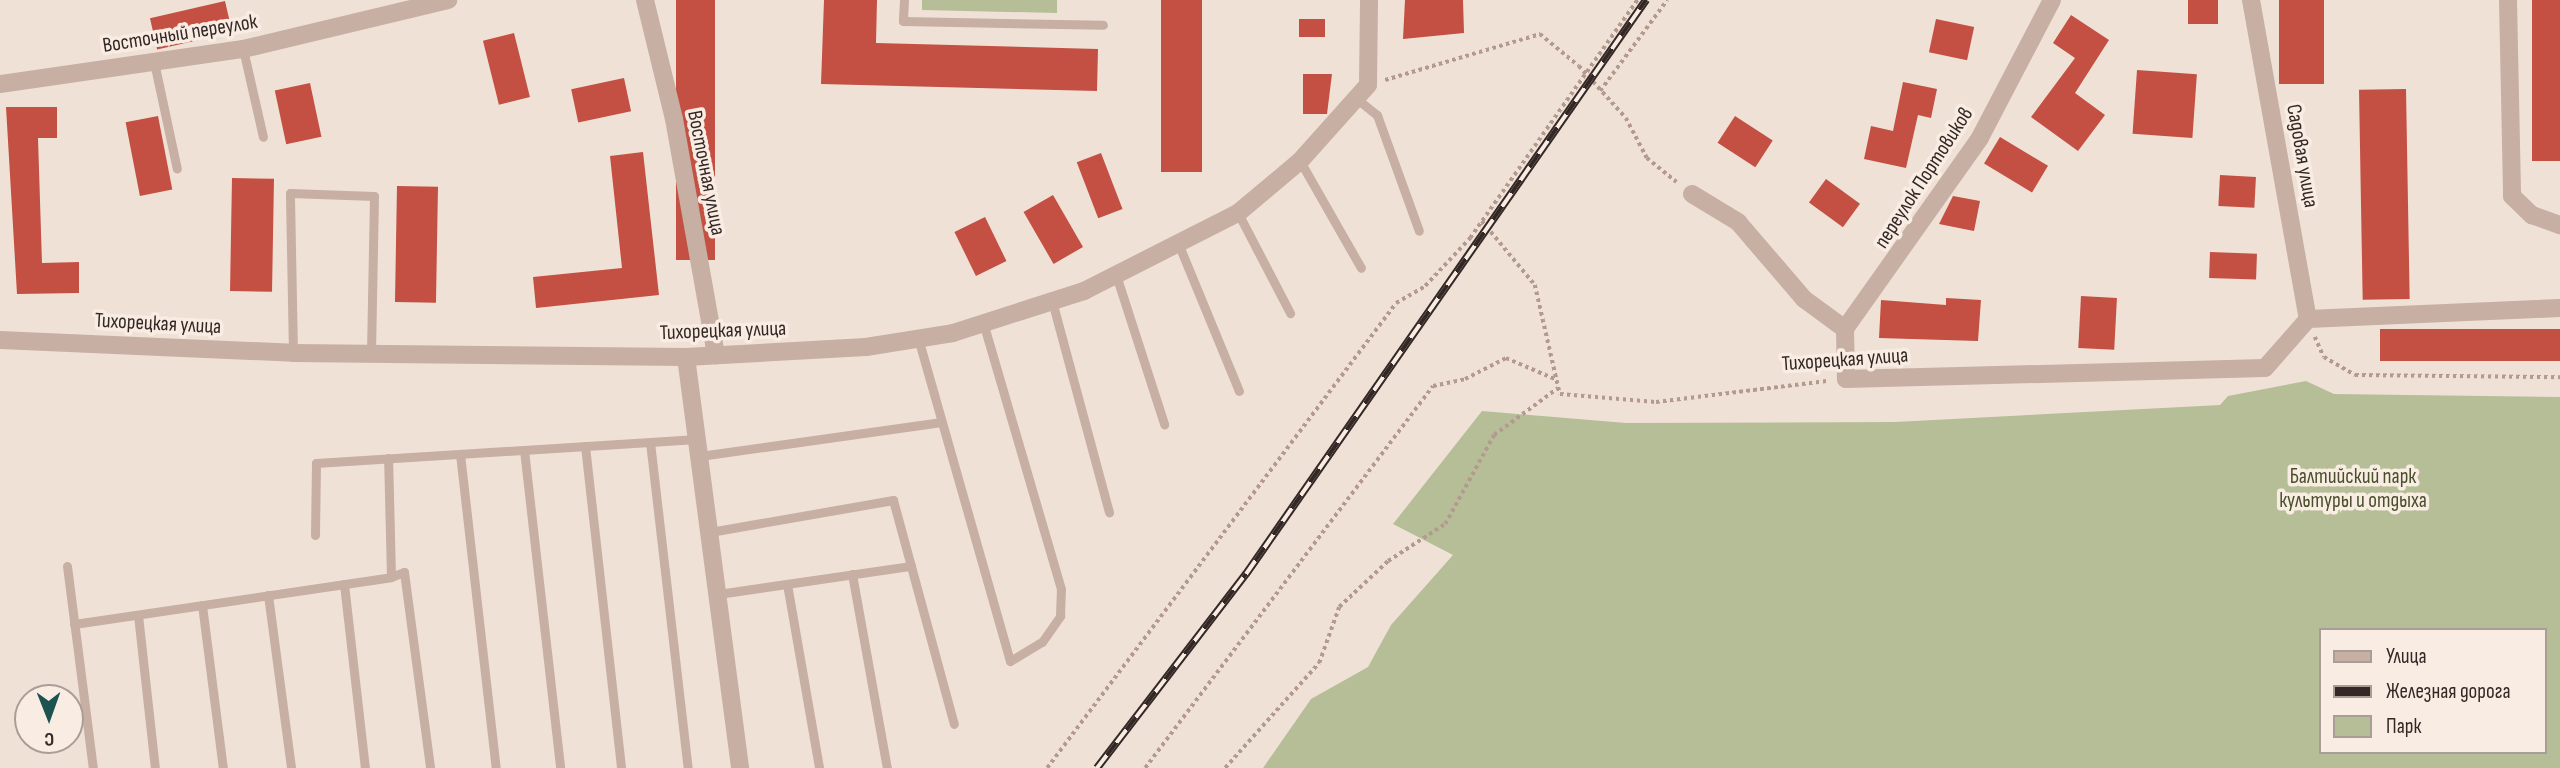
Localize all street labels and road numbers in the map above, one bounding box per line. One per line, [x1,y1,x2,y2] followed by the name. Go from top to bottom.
[101,9,259,59] street label: Восточный переулок
[2281,102,2323,210] street label: Садовая улица
[1869,103,1979,253] street label: переулок Портовиков
[682,109,730,237] street label: Восточная улица
[94,308,222,340] street label: Тихорецкая улица
[659,316,787,346] street label: Тихорецкая улица
[1781,343,1909,377] street label: Тихорецкая улица

